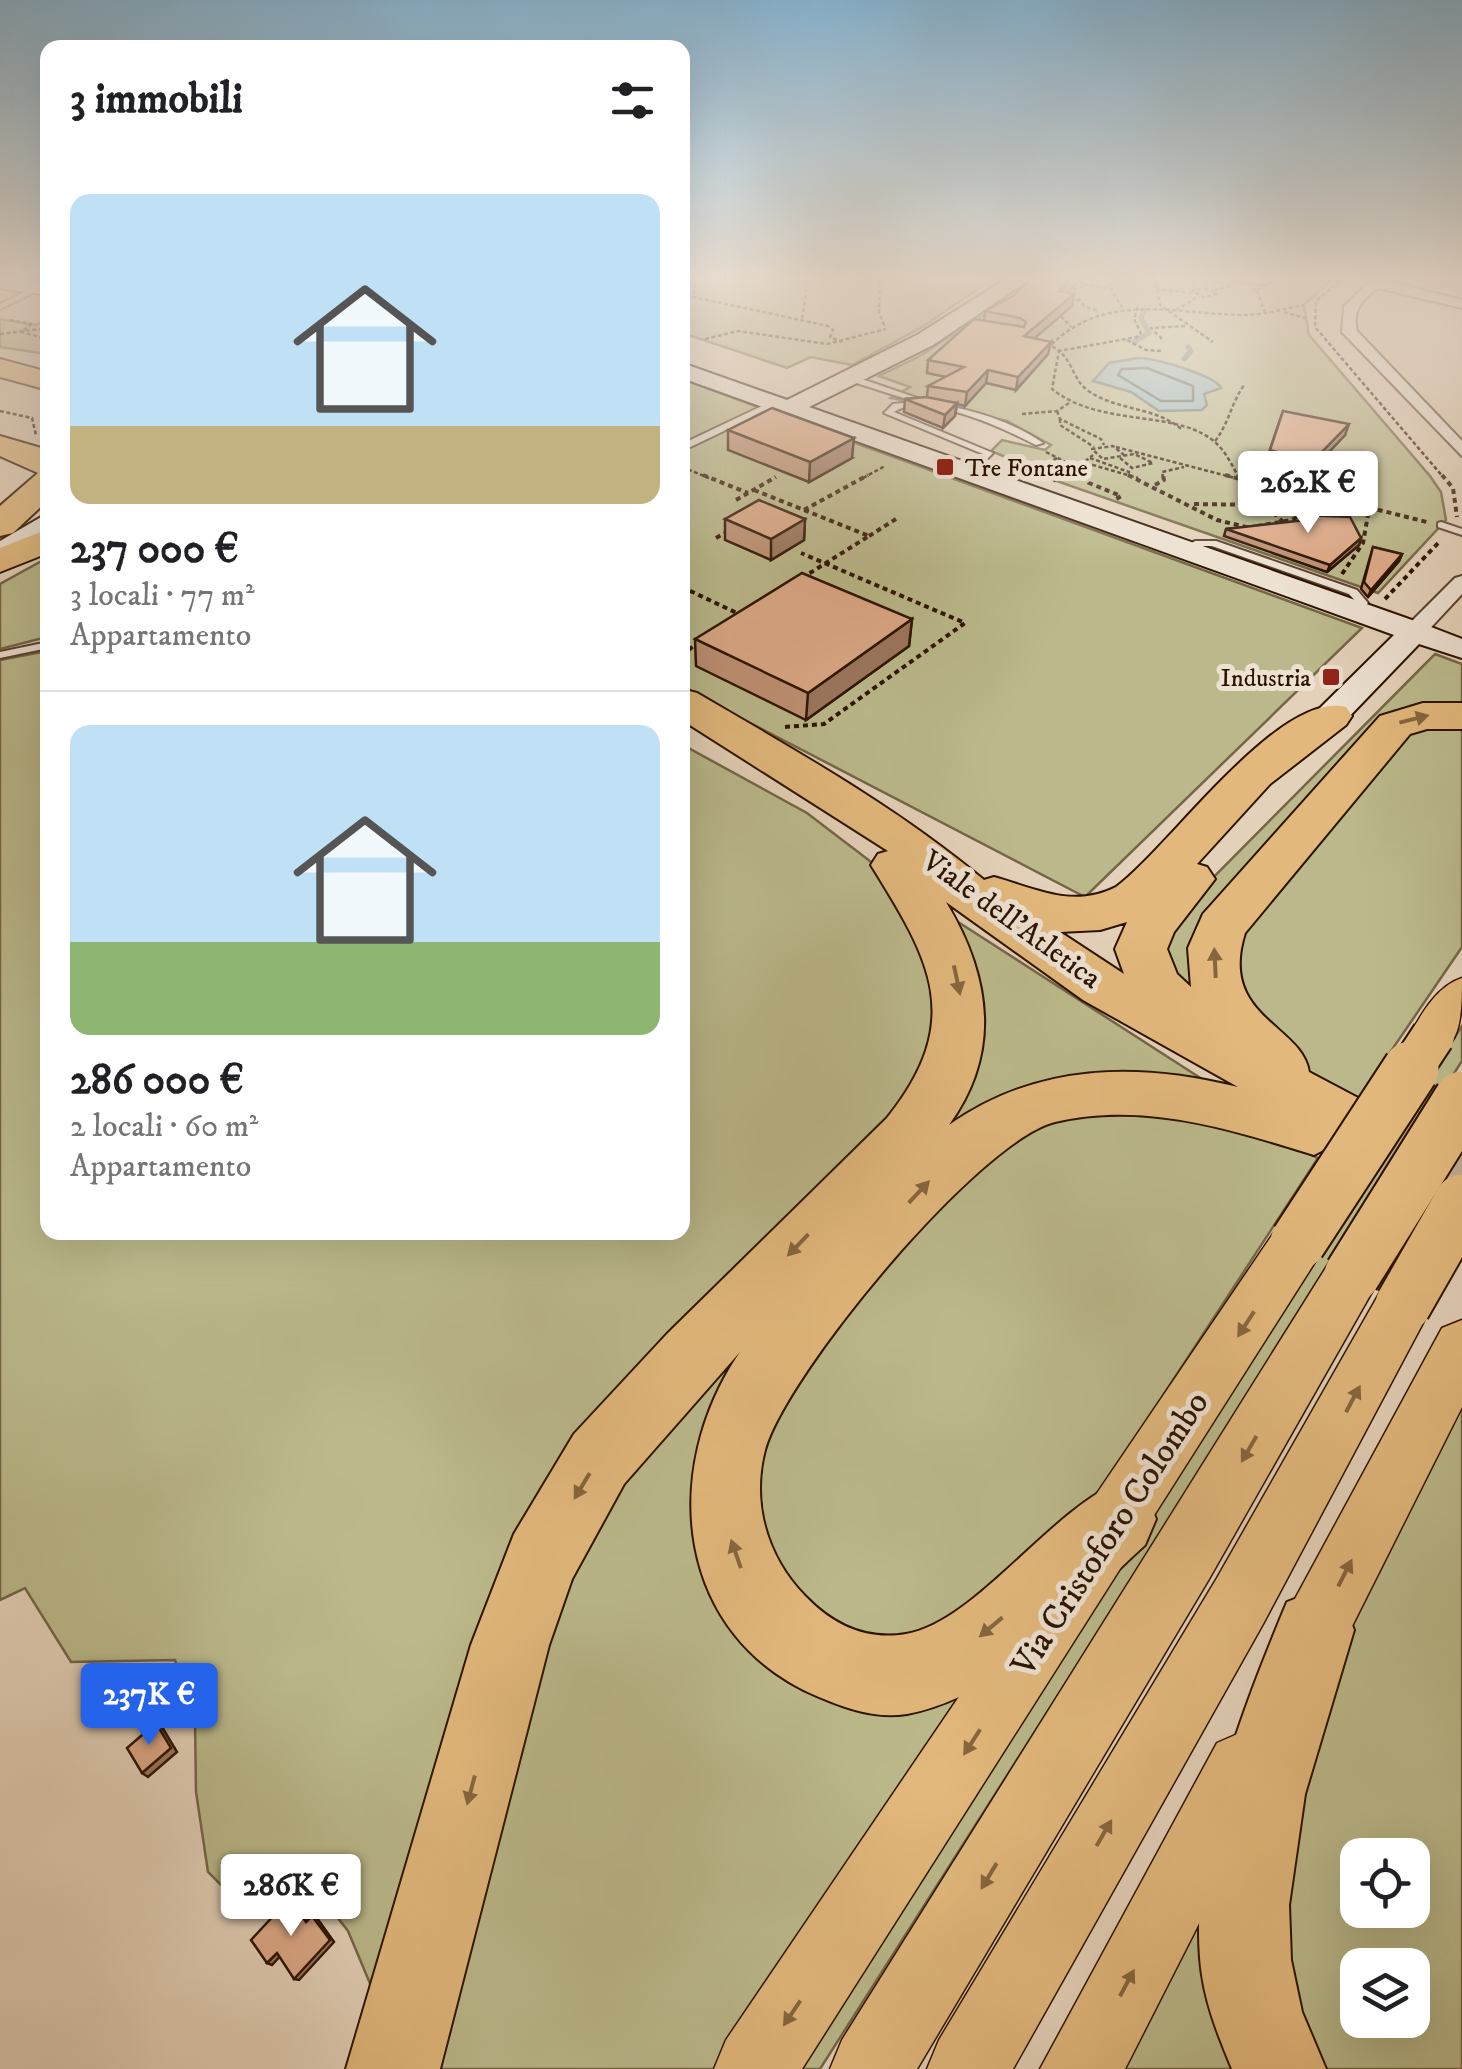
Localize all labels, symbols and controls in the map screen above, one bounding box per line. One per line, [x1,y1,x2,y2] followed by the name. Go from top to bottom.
[605,73,660,128] icon: filters
[70,74,243,126] text: 3 immobili
[275,259,455,439] icon: home
[1227,451,1389,536] pin: 262K €
[965,453,1088,484] place label: Tre Fontane
[934,456,956,478] marker: Tre Fontane
[1260,463,1356,503] text: 262K €
[70,524,239,576] text: 237 000 €
[70,576,255,616] text: 3 locali · 77 m²
[70,616,251,656] text: Appartamento
[1220,663,1311,694] place label: Industria
[1320,666,1342,688] marker: Industria
[1399,711,1430,727] one-way arrow
[275,790,455,970] icon: home
[914,842,1108,998] street label: Viale dell'Atletica
[1207,947,1223,979] one-way arrow
[950,965,965,996] one-way arrow
[70,1055,244,1107] text: 286 000 €
[70,1107,258,1147] text: 2 locali · 60 m²
[70,1147,251,1187] text: Appartamento
[907,1180,930,1204] one-way arrow
[787,1232,810,1256] one-way arrow
[1237,1310,1255,1338] one-way arrow
[1002,1383,1219,1686] street label: Via Cristoforo Colombo
[1343,1385,1361,1413] one-way arrow
[1241,1435,1259,1463] one-way arrow
[573,1472,591,1500] one-way arrow
[727,1538,742,1568] one-way arrow
[1336,1558,1353,1587] one-way arrow
[979,1616,1004,1638] one-way arrow
[68,1663,230,1748] pin: 237K €
[103,1675,195,1715] text: 237K €
[963,1729,981,1756] one-way arrow
[462,1775,478,1806] one-way arrow
[1095,1819,1112,1847] one-way arrow
[1340,1838,1430,2038] map controls
[1340,1838,1430,1928] button: locate
[210,1854,372,1939] pin: 286K €
[981,1862,998,1890] one-way arrow
[243,1866,339,1906] text: 286K €
[1340,1948,1430,2038] button: layers
[1117,1969,1135,1997] one-way arrow
[784,2000,802,2027] one-way arrow

